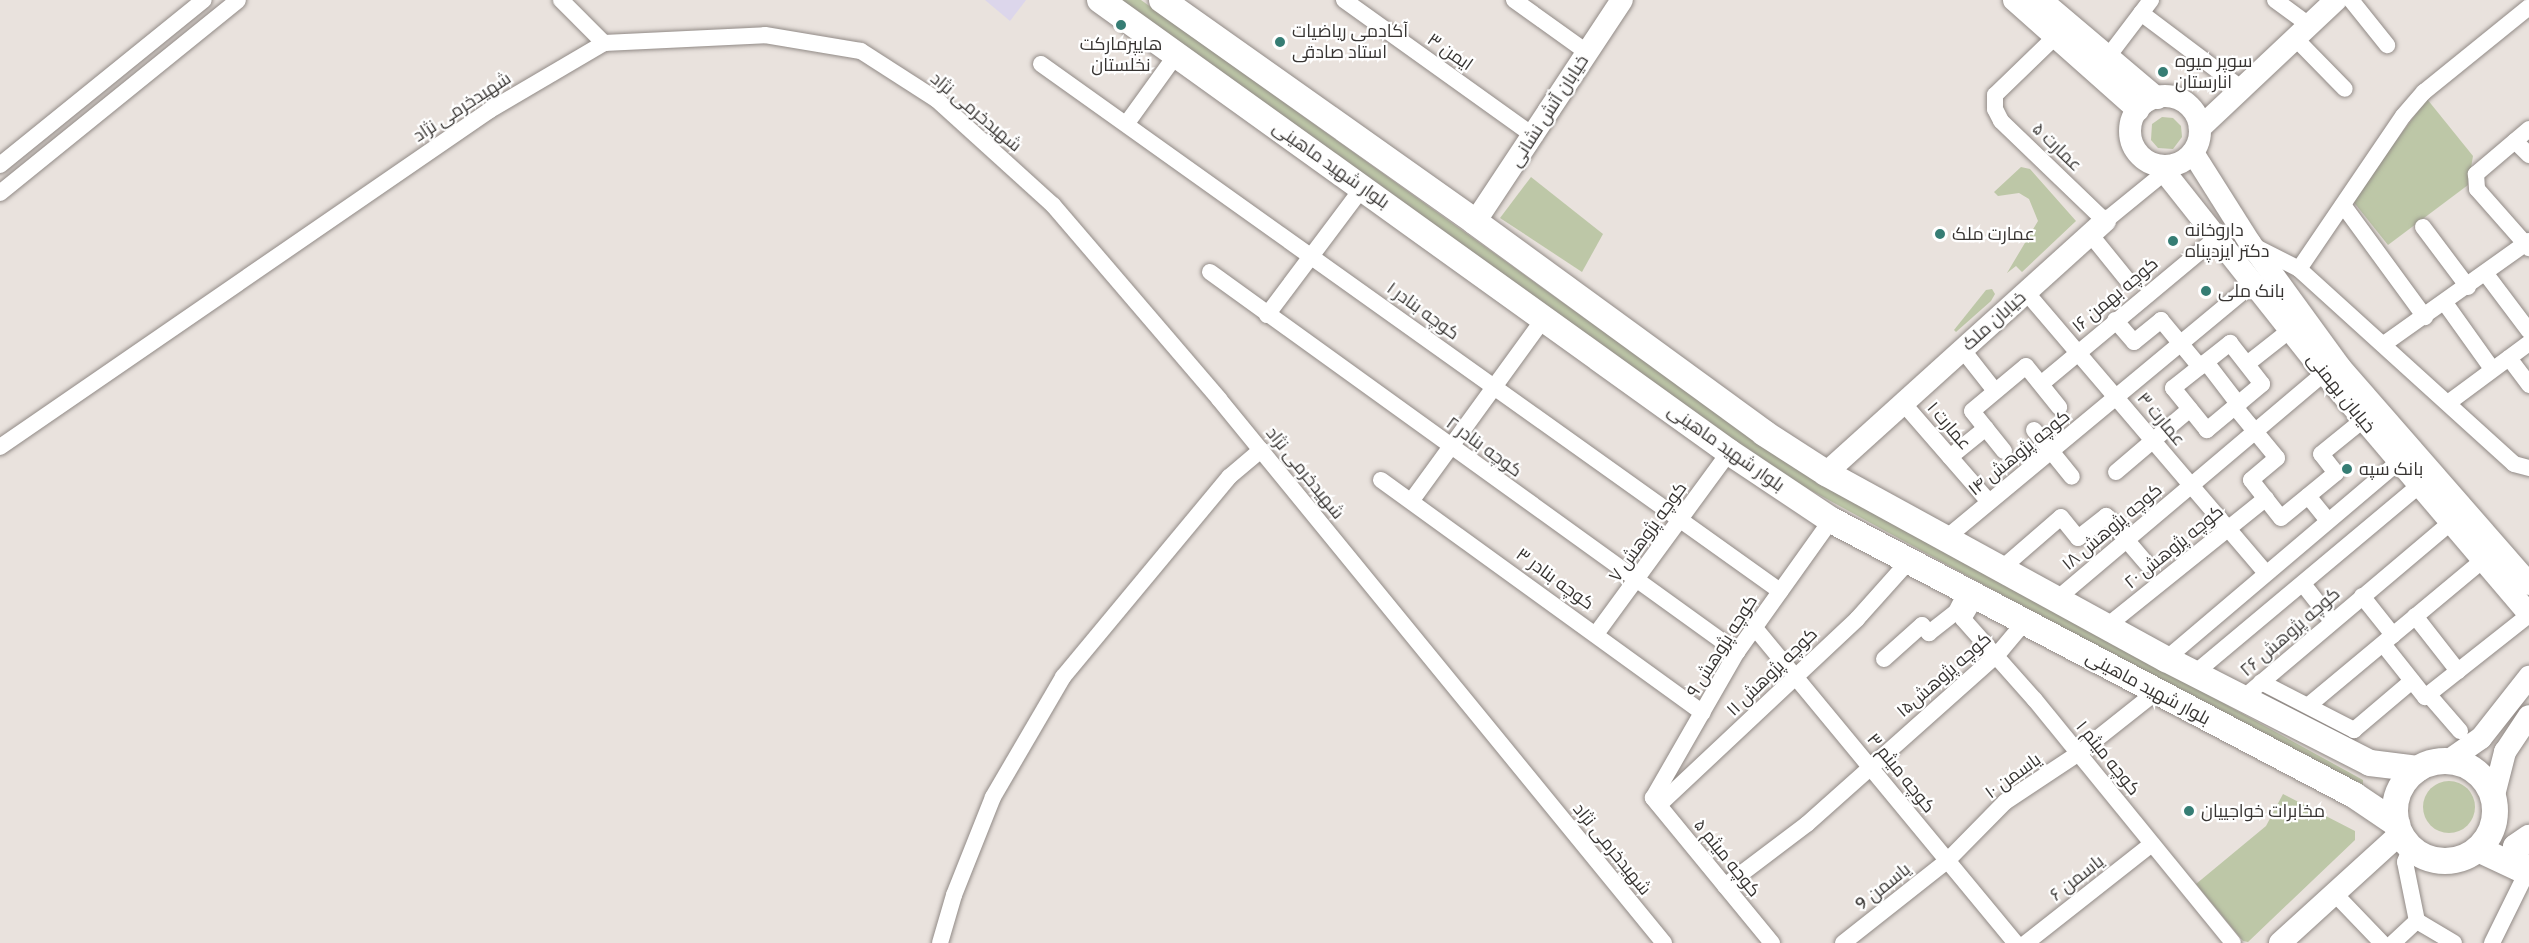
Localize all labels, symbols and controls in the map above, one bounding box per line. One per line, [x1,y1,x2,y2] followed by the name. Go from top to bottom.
[1114,18,1128,32] marker: هایپرمارکت نخلستان
[1292,21,1408,63] place label: آکادمی ریاضیات استاد صادقی
[1423,29,1477,75] street label: ایمن ۳
[1080,34,1162,76] place label: هایپرمارکت نخلستان
[1273,35,1287,49] marker: آکادمی ریاضیات استاد صادقی
[1505,51,1593,171] street label: خیابان آتش نشانی
[2175,51,2252,94] place label: سوپر میوه انارستان
[2156,65,2170,79] marker: سوپر میوه انارستان
[409,67,515,147] street label: شهیدخرمی نژاد
[926,68,1026,156] street label: شهیدخرمی نژاد
[1268,117,1394,213] street label: بلوار شهید ماهینی
[2028,118,2086,176] street label: عمارت ۵
[2185,220,2269,262] place label: داروخانه دکتر ایزدپناه
[1952,223,2035,245] place label: عمارت ملک
[1933,227,1947,241] marker: عمارت ملک
[2166,234,2180,248] marker: داروخانه دکتر ایزدپناه
[2068,253,2162,337] street label: کوچه بهمن ۱۶
[1382,277,1464,345] street label: کوچه بنادر ۱
[2218,280,2285,302] place label: بانک ملی
[2199,284,2213,298] marker: بانک ملی
[1958,287,2030,355] street label: خیابان ملک
[2302,349,2380,437] street label: خیابان بهمنی
[2132,388,2190,450] street label: عمارت ۳
[1922,398,1976,454] street label: عمارت ۱
[1663,400,1789,496] street label: بلوار شهید ماهینی
[1964,405,2074,501] street label: کوچه پژوهش ۱۴
[1442,412,1526,482] street label: کوچه بنادر ۲
[1261,423,1349,523] street label: شهیدخرمی نژاد
[2359,458,2423,480] place label: بانک سپه
[2340,462,2354,476] marker: بانک سپه
[1605,478,1691,586] street label: کوچه پژوهش ۷
[2058,479,2166,575] street label: کوچه پژوهش ۱۸
[2120,501,2228,593] street label: کوچه پژوهش ۲۰
[1512,543,1598,615] street label: کوچه بنادر ۳
[2236,583,2344,681] street label: کوچه پژوهش ۲۶
[1682,591,1762,701] street label: کوچه پژوهش ۹
[1722,623,1822,721] street label: کوچه پژوهش ۱۱
[1892,628,1996,722] street label: کوچه پژوهش۱۵
[2082,646,2214,730] street label: بلوار شهید ماهینی
[2071,716,2145,800] street label: کوچه میثم ۱
[1862,729,1940,817] street label: کوچه میثم ۳
[1981,748,2045,804] street label: یاسمن ۱۰
[1568,799,1656,899] street label: شهیدخرمی نژاد
[2201,800,2325,822] place label: مخابرات خواجییان
[2182,804,2196,818] marker: مخابرات خواجییان
[1689,815,1765,901] street label: کوچه میثم ۵
[2046,850,2108,906] street label: یاسمن ۶
[1851,858,1915,916] street label: یاسمن 9

